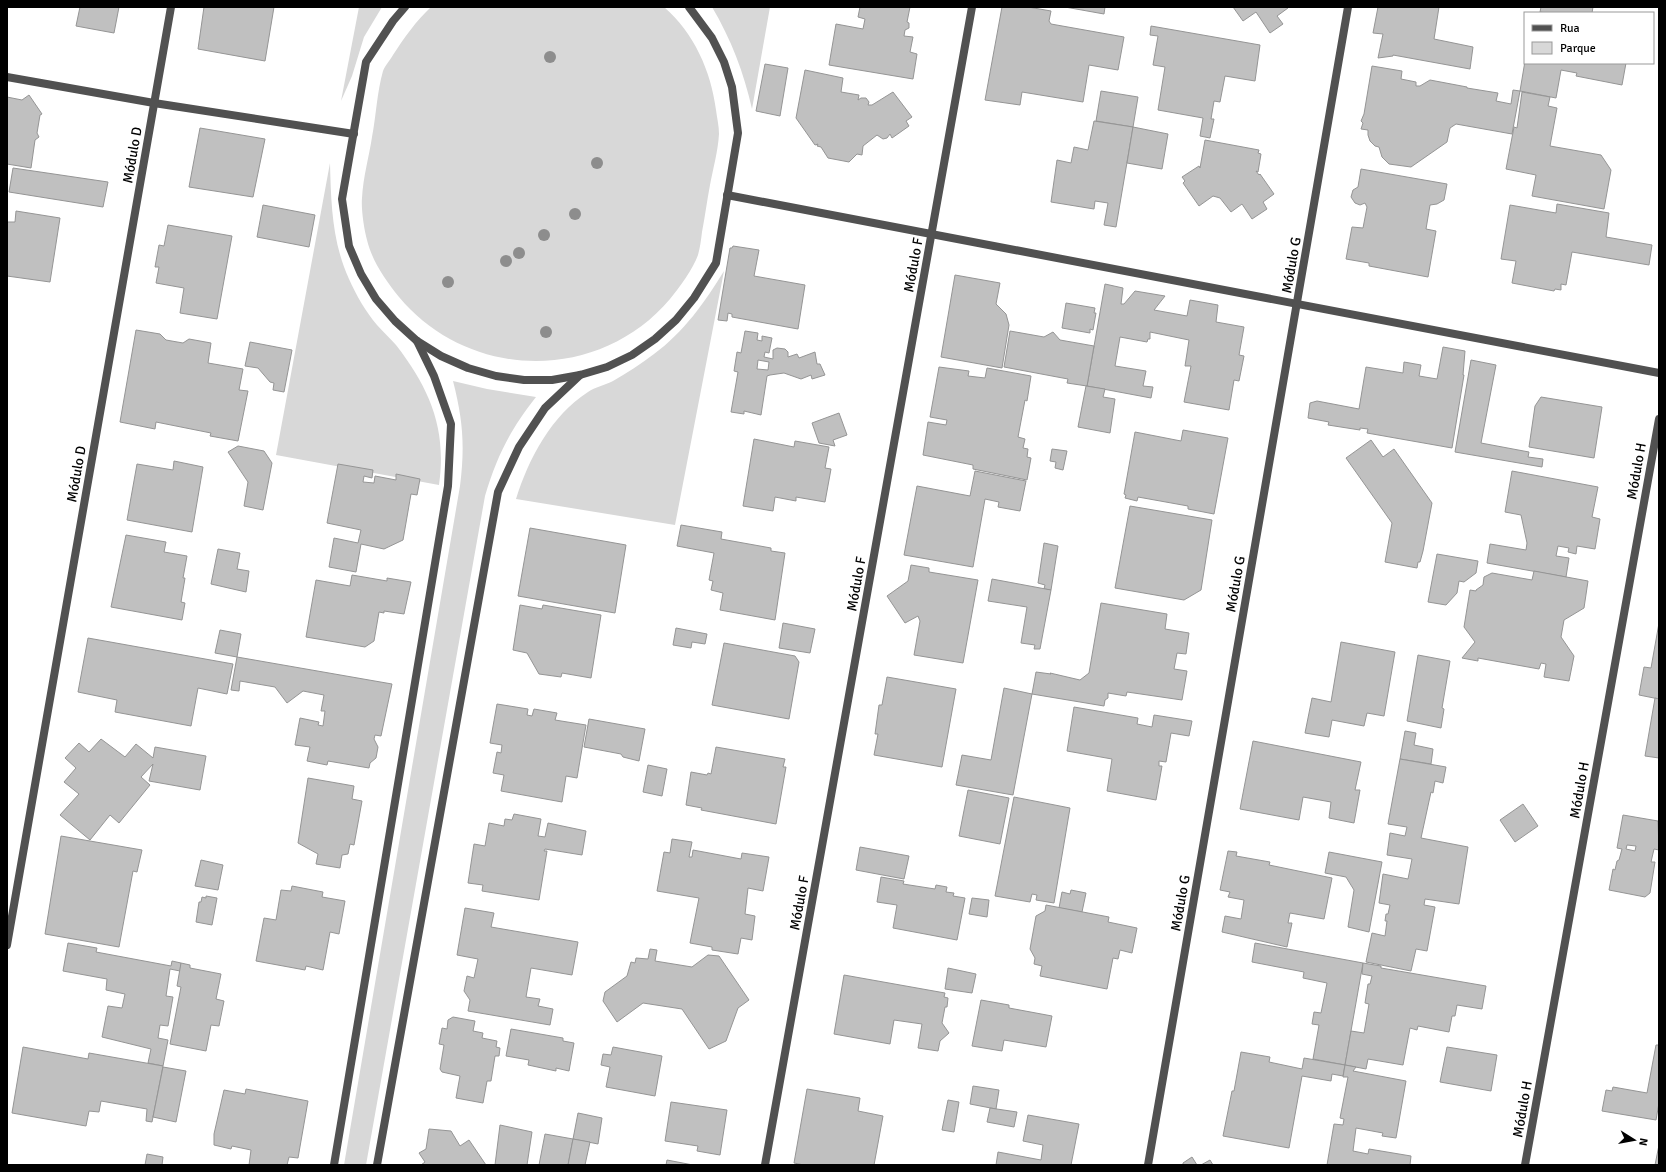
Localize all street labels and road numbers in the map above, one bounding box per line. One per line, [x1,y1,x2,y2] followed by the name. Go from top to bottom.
[119,126,146,185] street label: Módulo D
[900,236,927,294] street label: Módulo F
[1278,236,1305,295] street label: Módulo G
[1623,441,1650,501] street label: Módulo H
[63,445,90,504] street label: Módulo D
[843,555,870,613] street label: Módulo F
[1222,555,1249,614] street label: Módulo G
[1566,760,1593,820] street label: Módulo H
[786,874,813,932] street label: Módulo F
[1167,874,1194,933] street label: Módulo G
[1509,1079,1536,1139] street label: Módulo H

